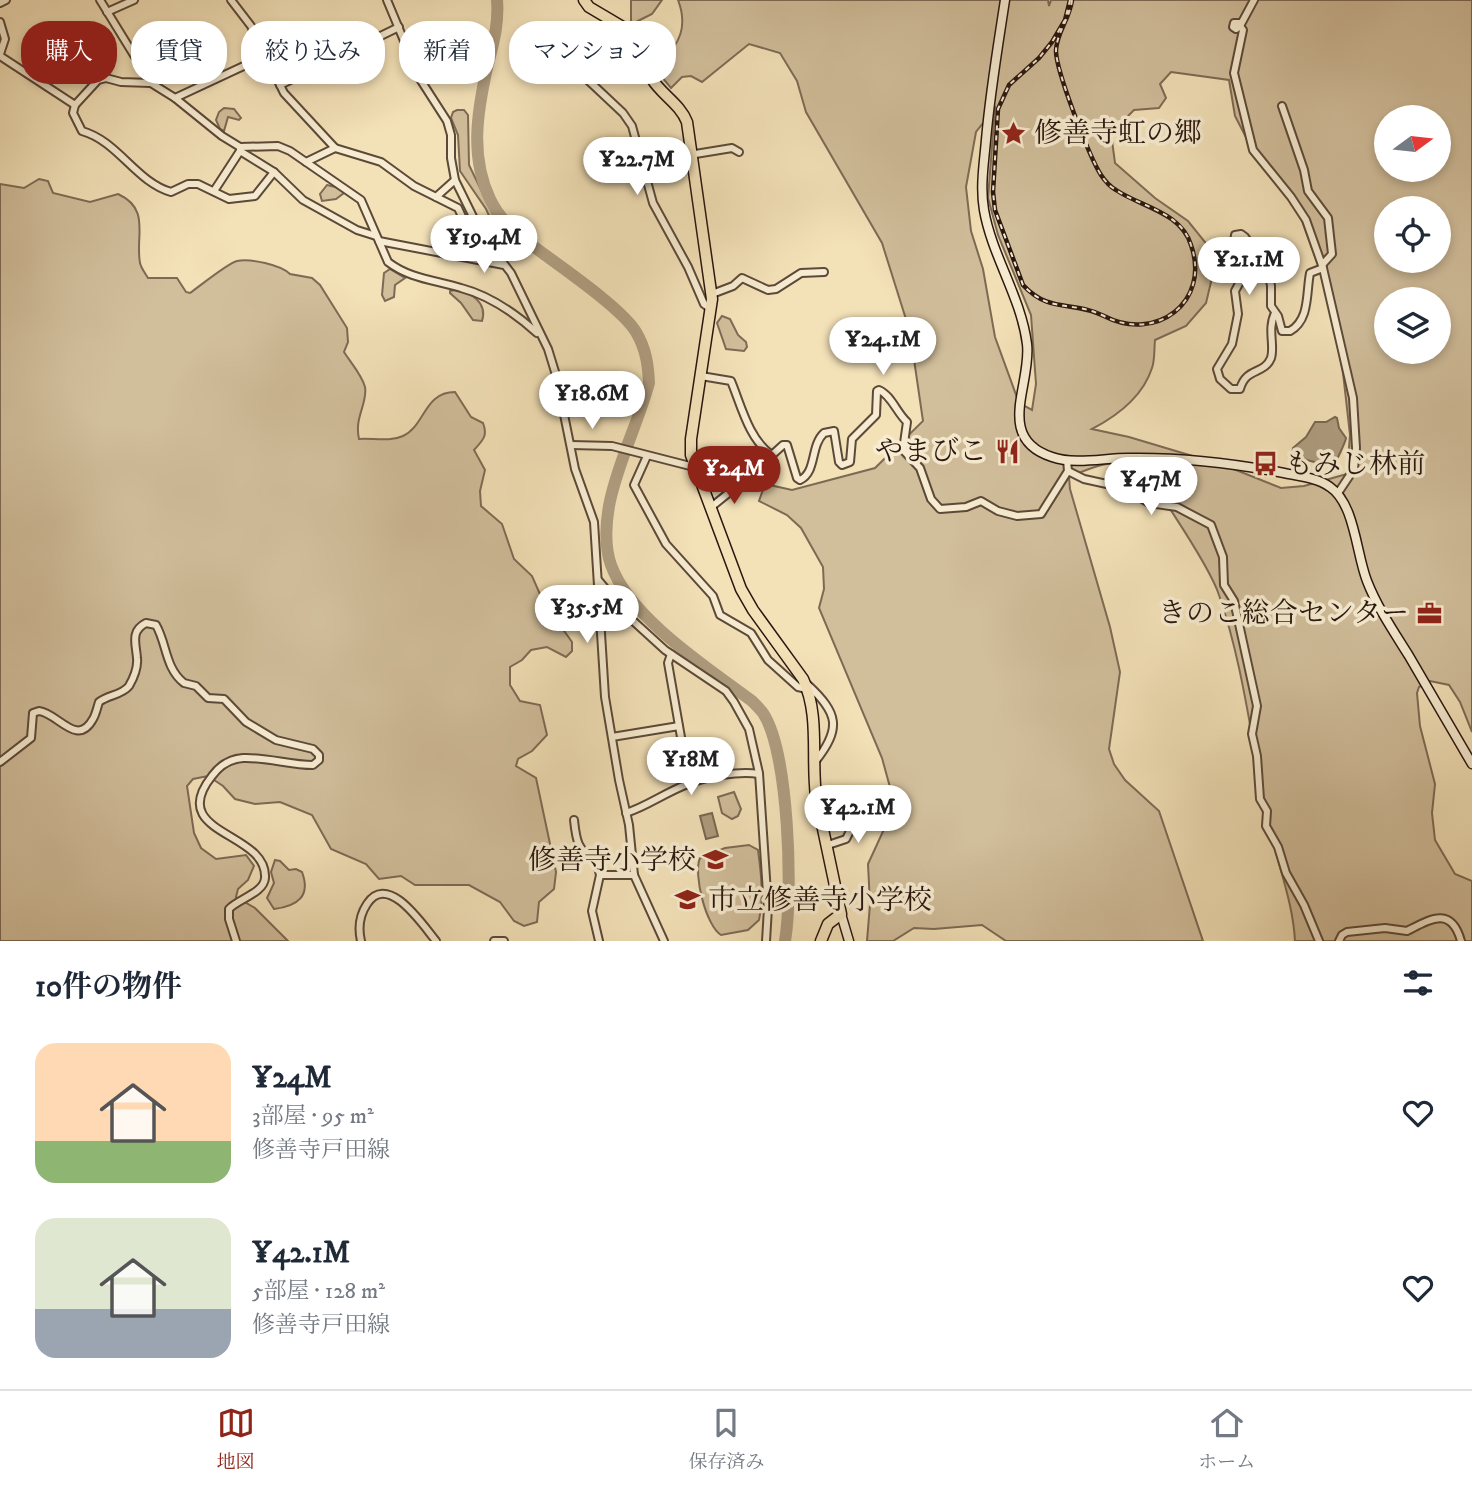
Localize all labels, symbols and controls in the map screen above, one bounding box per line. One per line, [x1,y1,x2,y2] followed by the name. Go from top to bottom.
[21,21,117,84] chip: 購入
[131,21,227,84] chip: 賃貸
[241,21,385,84] chip: 絞り込み
[399,21,495,84] chip: 新着
[509,21,676,84] chip: マンション
[1374,105,1451,182] north arrow
[1374,105,1451,364] map controls
[1034,116,1202,151] place label: 修善寺虹の郷
[1000,119,1028,147] place icon: 修善寺虹の郷
[580,138,694,197] pin: ¥22.7M
[599,145,675,174] text: ¥22.7M
[1374,196,1451,273] button: locate
[427,216,541,275] pin: ¥19.4M
[446,223,522,252] text: ¥19.4M
[1192,238,1306,297] pin: ¥21.1M
[1214,245,1284,274] text: ¥21.1M
[1374,287,1451,364] button: layers
[826,318,940,377] pin: ¥24.1M
[845,325,921,354] text: ¥24.1M
[535,372,649,431] pin: ¥18.6M
[555,379,629,408] text: ¥18.6M
[875,434,987,469] place label: やまびこ
[993,437,1021,465] restaurant icon: やまびこ
[693,447,775,506] pin: ¥24M
[1285,447,1425,482] place label: もみじ林前
[1251,450,1279,478] bus stop icon: もみじ林前
[704,454,765,483] text: ¥24M
[1110,458,1192,517] pin: ¥47M
[1120,465,1182,494] text: ¥47M
[530,586,644,645] pin: ¥35.5M
[551,593,623,622] text: ¥35.5M
[1158,596,1409,631] place label: きのこ総合センター
[1415,599,1443,627] office icon: きのこ総合センター
[650,738,732,797] pin: ¥18M
[663,745,719,774] text: ¥18M
[801,786,915,845] pin: ¥42.1M
[820,793,896,822] text: ¥42.1M
[528,843,696,878] place label: 修善寺小学校
[702,846,730,874] school or university icon: 修善寺小学校
[708,883,932,918] place label: 市立修善寺小学校
[674,886,702,914] school or university icon: 市立修善寺小学校
[1399,964,1437,1002] icon: filters
[35,969,182,1006] text: 10件の物件
[252,1060,332,1097] text: ¥24M
[91,1071,175,1155] icon: home
[1399,1094,1437,1132] icon: heart
[252,1102,374,1131] text: 3部屋 · 95 m²
[252,1136,390,1165] text: 修善寺戸田線
[252,1235,350,1272] text: ¥42.1M
[91,1246,175,1330] icon: home
[1399,1269,1437,1307] icon: heart
[252,1277,385,1306] text: 5部屋 · 128 m²
[252,1311,390,1340] text: 修善寺戸田線
[217,1404,255,1474] tab: 地図
[688,1404,764,1474] tab: 保存済み
[1198,1404,1255,1474] tab: ホーム

